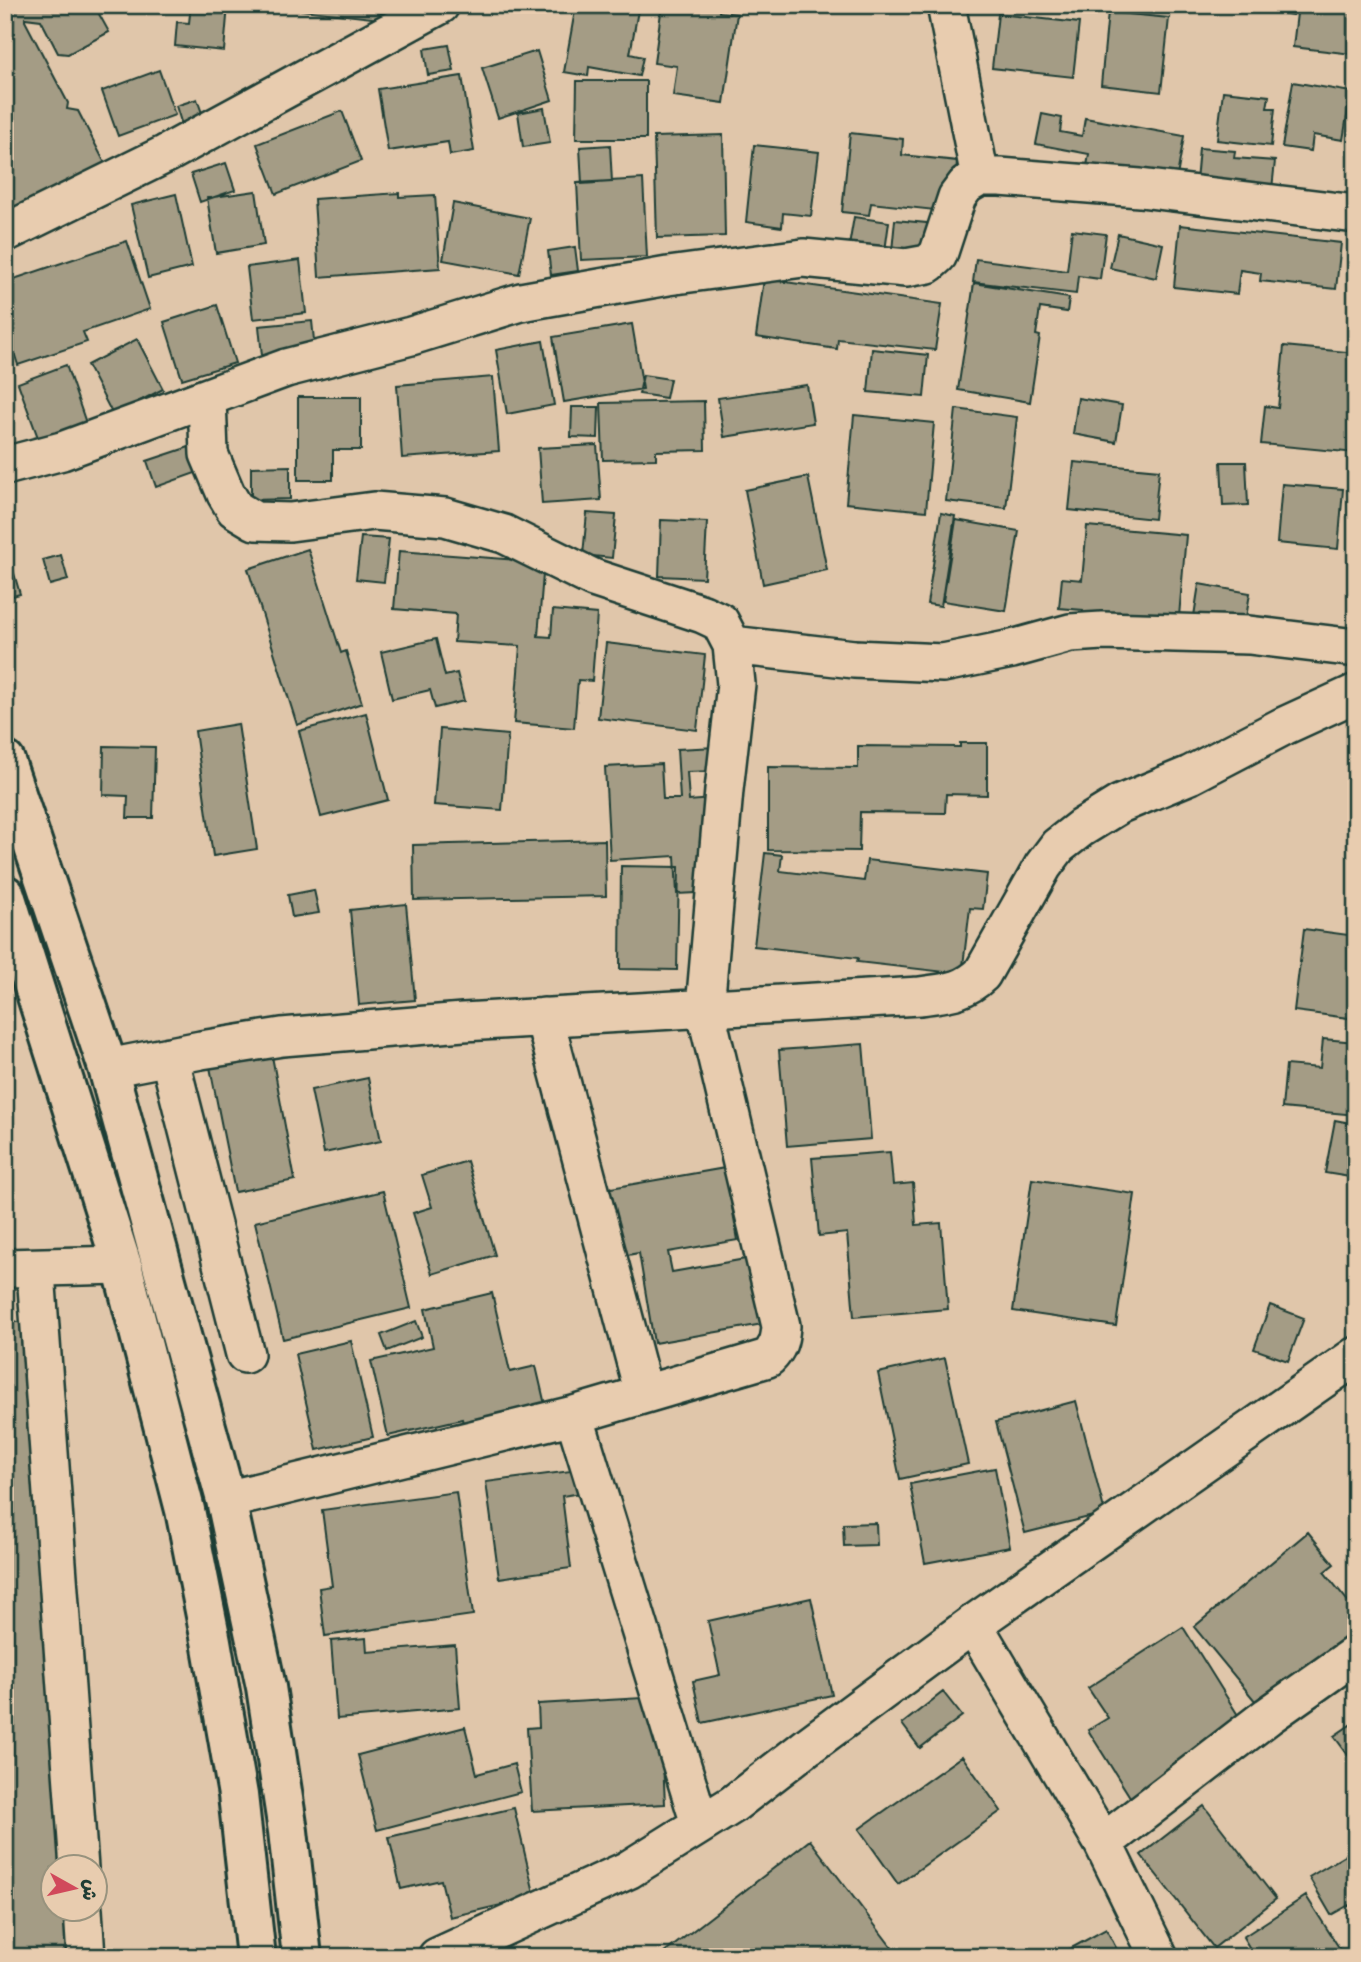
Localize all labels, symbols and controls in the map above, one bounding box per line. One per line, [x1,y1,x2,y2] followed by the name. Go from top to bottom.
[38,1854,108,1924] north arrow
[76,1878,103,1902] text: ش

